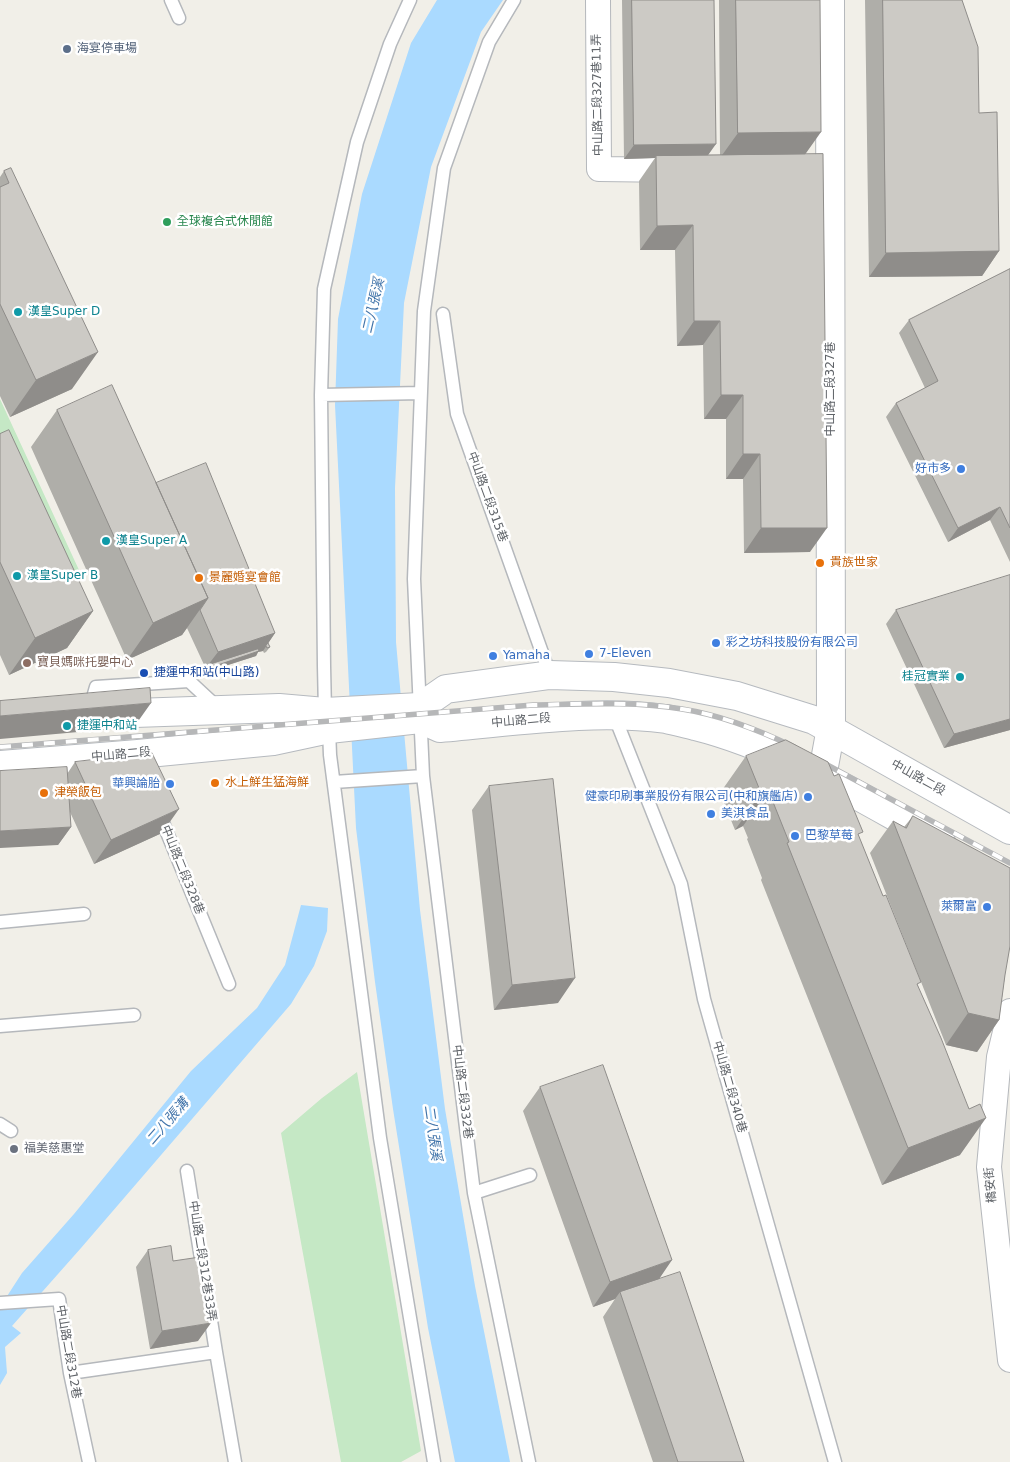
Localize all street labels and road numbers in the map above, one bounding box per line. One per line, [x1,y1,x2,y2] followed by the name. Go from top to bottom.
[590,34,606,156] street label: 中山路二段327巷11弄
[824,342,838,436] street label: 中山路二段327巷
[464,450,510,544] street label: 中山路二段315巷
[490,711,552,731] street label: 中山路二段
[90,745,152,765] street label: 中山路二段
[888,757,948,799] street label: 中山路二段
[158,823,206,917] street label: 中山路二段328巷
[709,1039,749,1135] street label: 中山路二段340巷
[449,1044,475,1140] street label: 中山路二段332巷
[982,1166,1000,1204] street label: 橋安街
[185,1200,219,1322] street label: 中山路二段312巷33弄
[53,1304,83,1400] street label: 中山路二段312巷

